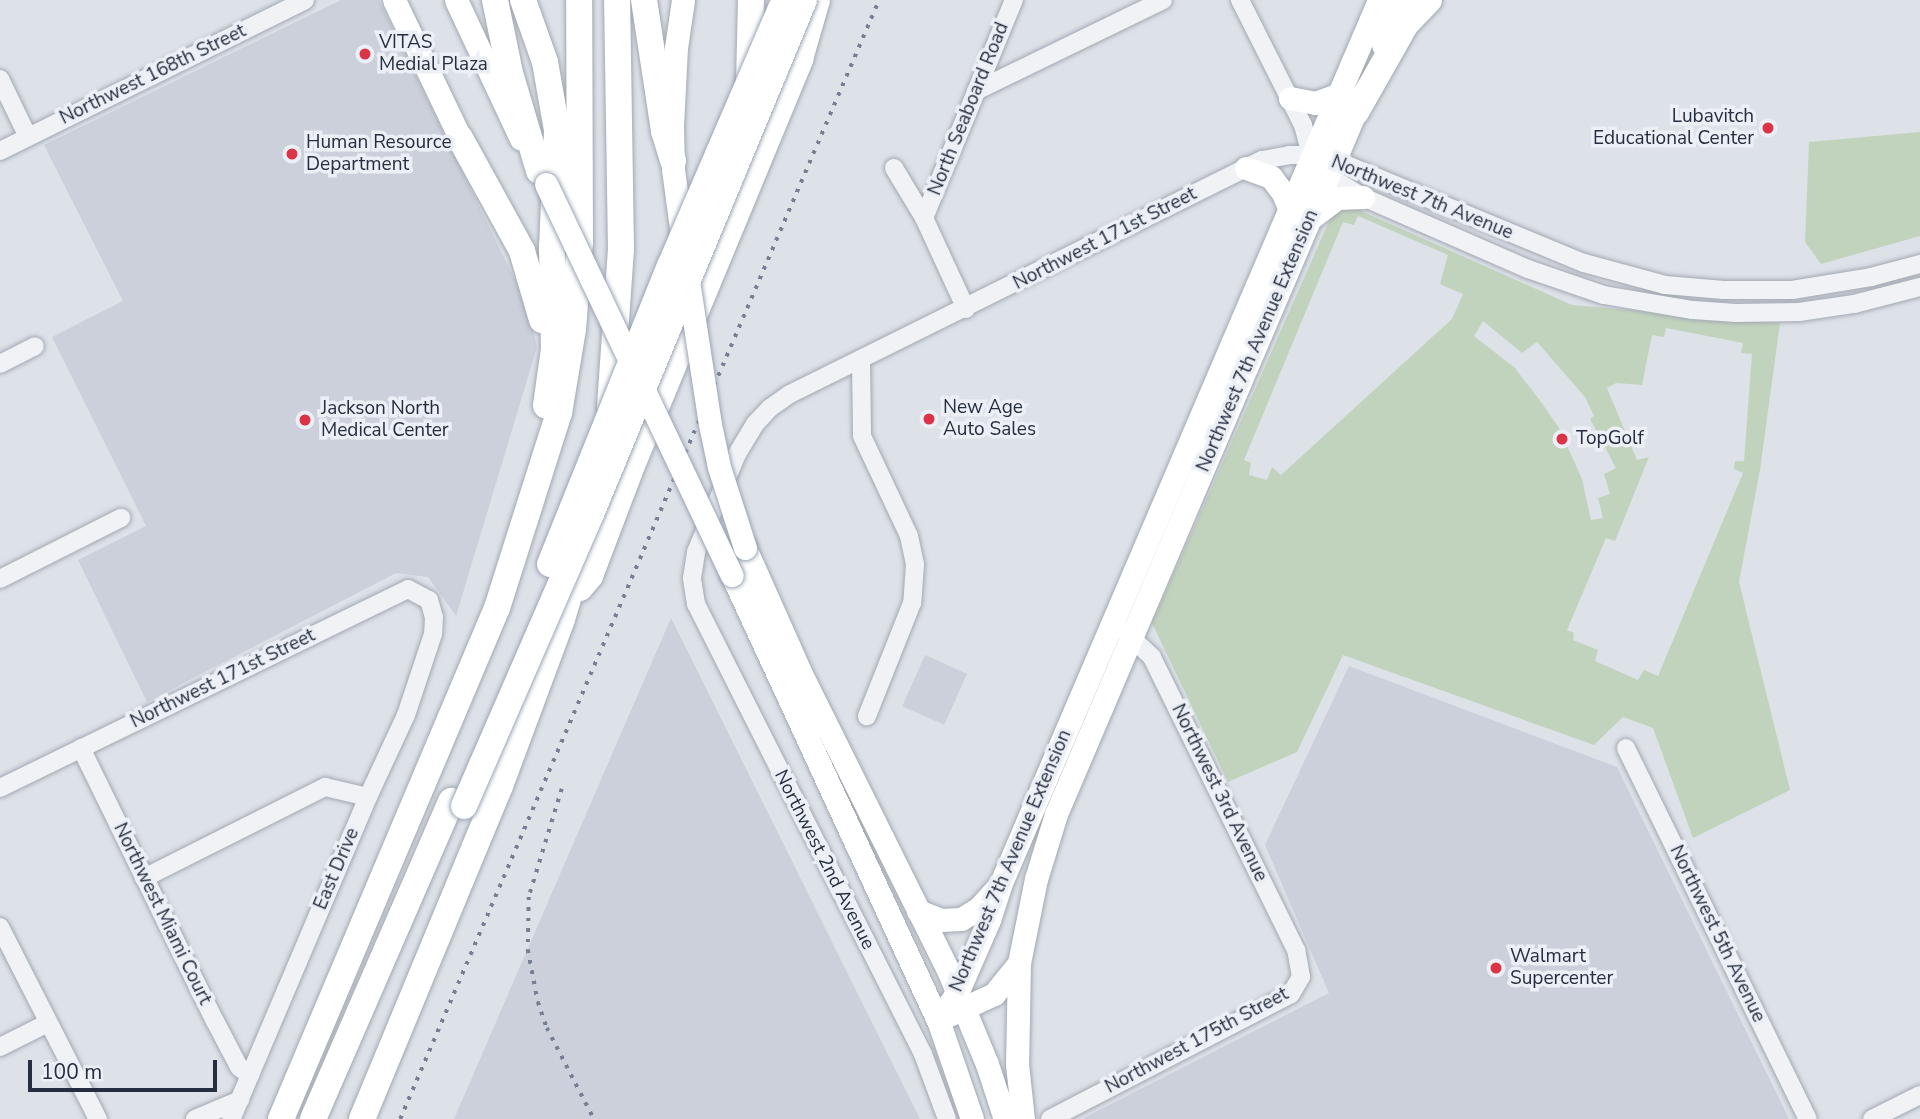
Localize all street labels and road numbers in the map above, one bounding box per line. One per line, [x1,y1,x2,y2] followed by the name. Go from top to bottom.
[924,19,1014,199] street label: North Seaboard Road
[56,20,250,130] street label: Northwest 168th Street
[1328,151,1516,245] street label: Northwest 7th Avenue
[1010,183,1200,295] street label: Northwest 171st Street
[1192,207,1324,475] street label: Northwest 7th Avenue Extension
[127,624,319,734] street label: Northwest 171st Street
[1166,701,1272,885] street label: Northwest 3rd Avenue
[945,727,1077,995] street label: Northwest 7th Avenue Extension
[769,766,879,954] street label: Northwest 2nd Avenue
[108,819,216,1009] street label: Northwest Miami Court
[310,825,364,913] street label: East Drive
[1664,842,1770,1026] street label: Northwest 5th Avenue
[1102,983,1292,1099] street label: Northwest 175th Street

